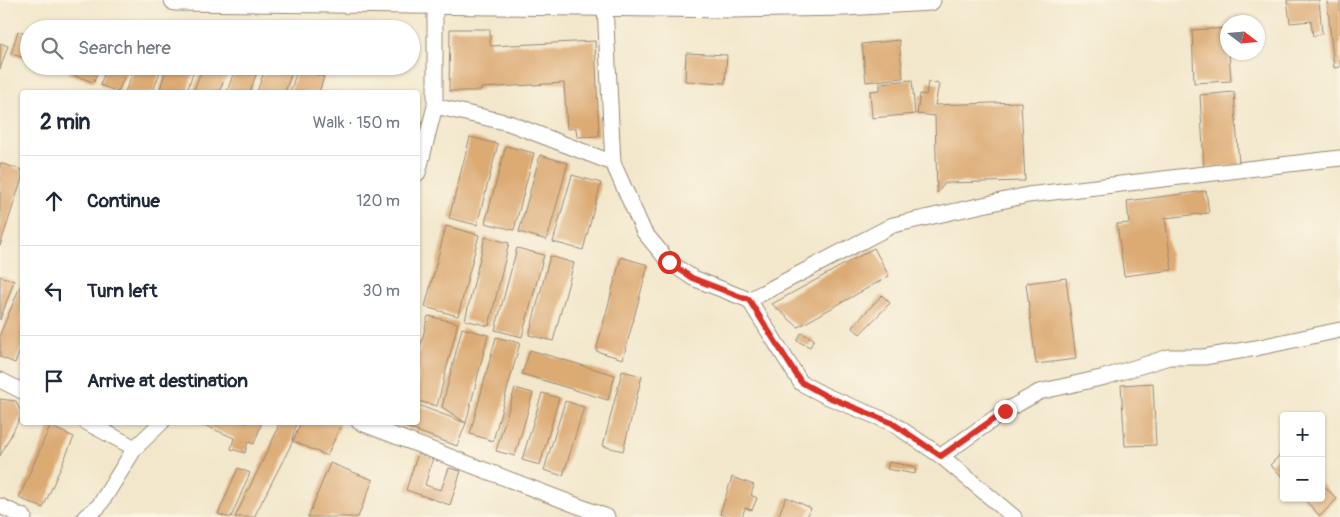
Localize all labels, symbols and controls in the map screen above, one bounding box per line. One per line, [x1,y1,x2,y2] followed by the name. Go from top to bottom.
[1220,15,1265,60] north arrow
[20,20,420,75] search box
[38,34,66,62] icon: search
[78,36,171,60] text: Search here
[40,109,90,136] text: 2 min
[313,113,400,133] text: Walk · 150 m
[40,187,68,215] icon: ahead
[87,189,160,213] text: Continue
[356,191,400,211] text: 120 m
[658,251,681,274] route start
[40,277,68,305] icon: left
[87,279,157,303] text: Turn left
[362,281,400,301] text: 30 m
[40,367,68,395] icon: arrive
[87,369,248,393] text: Arrive at destination
[994,400,1017,423] route end
[1280,412,1325,502] map controls
[1280,412,1325,457] button: +
[1280,457,1325,502] button: −

